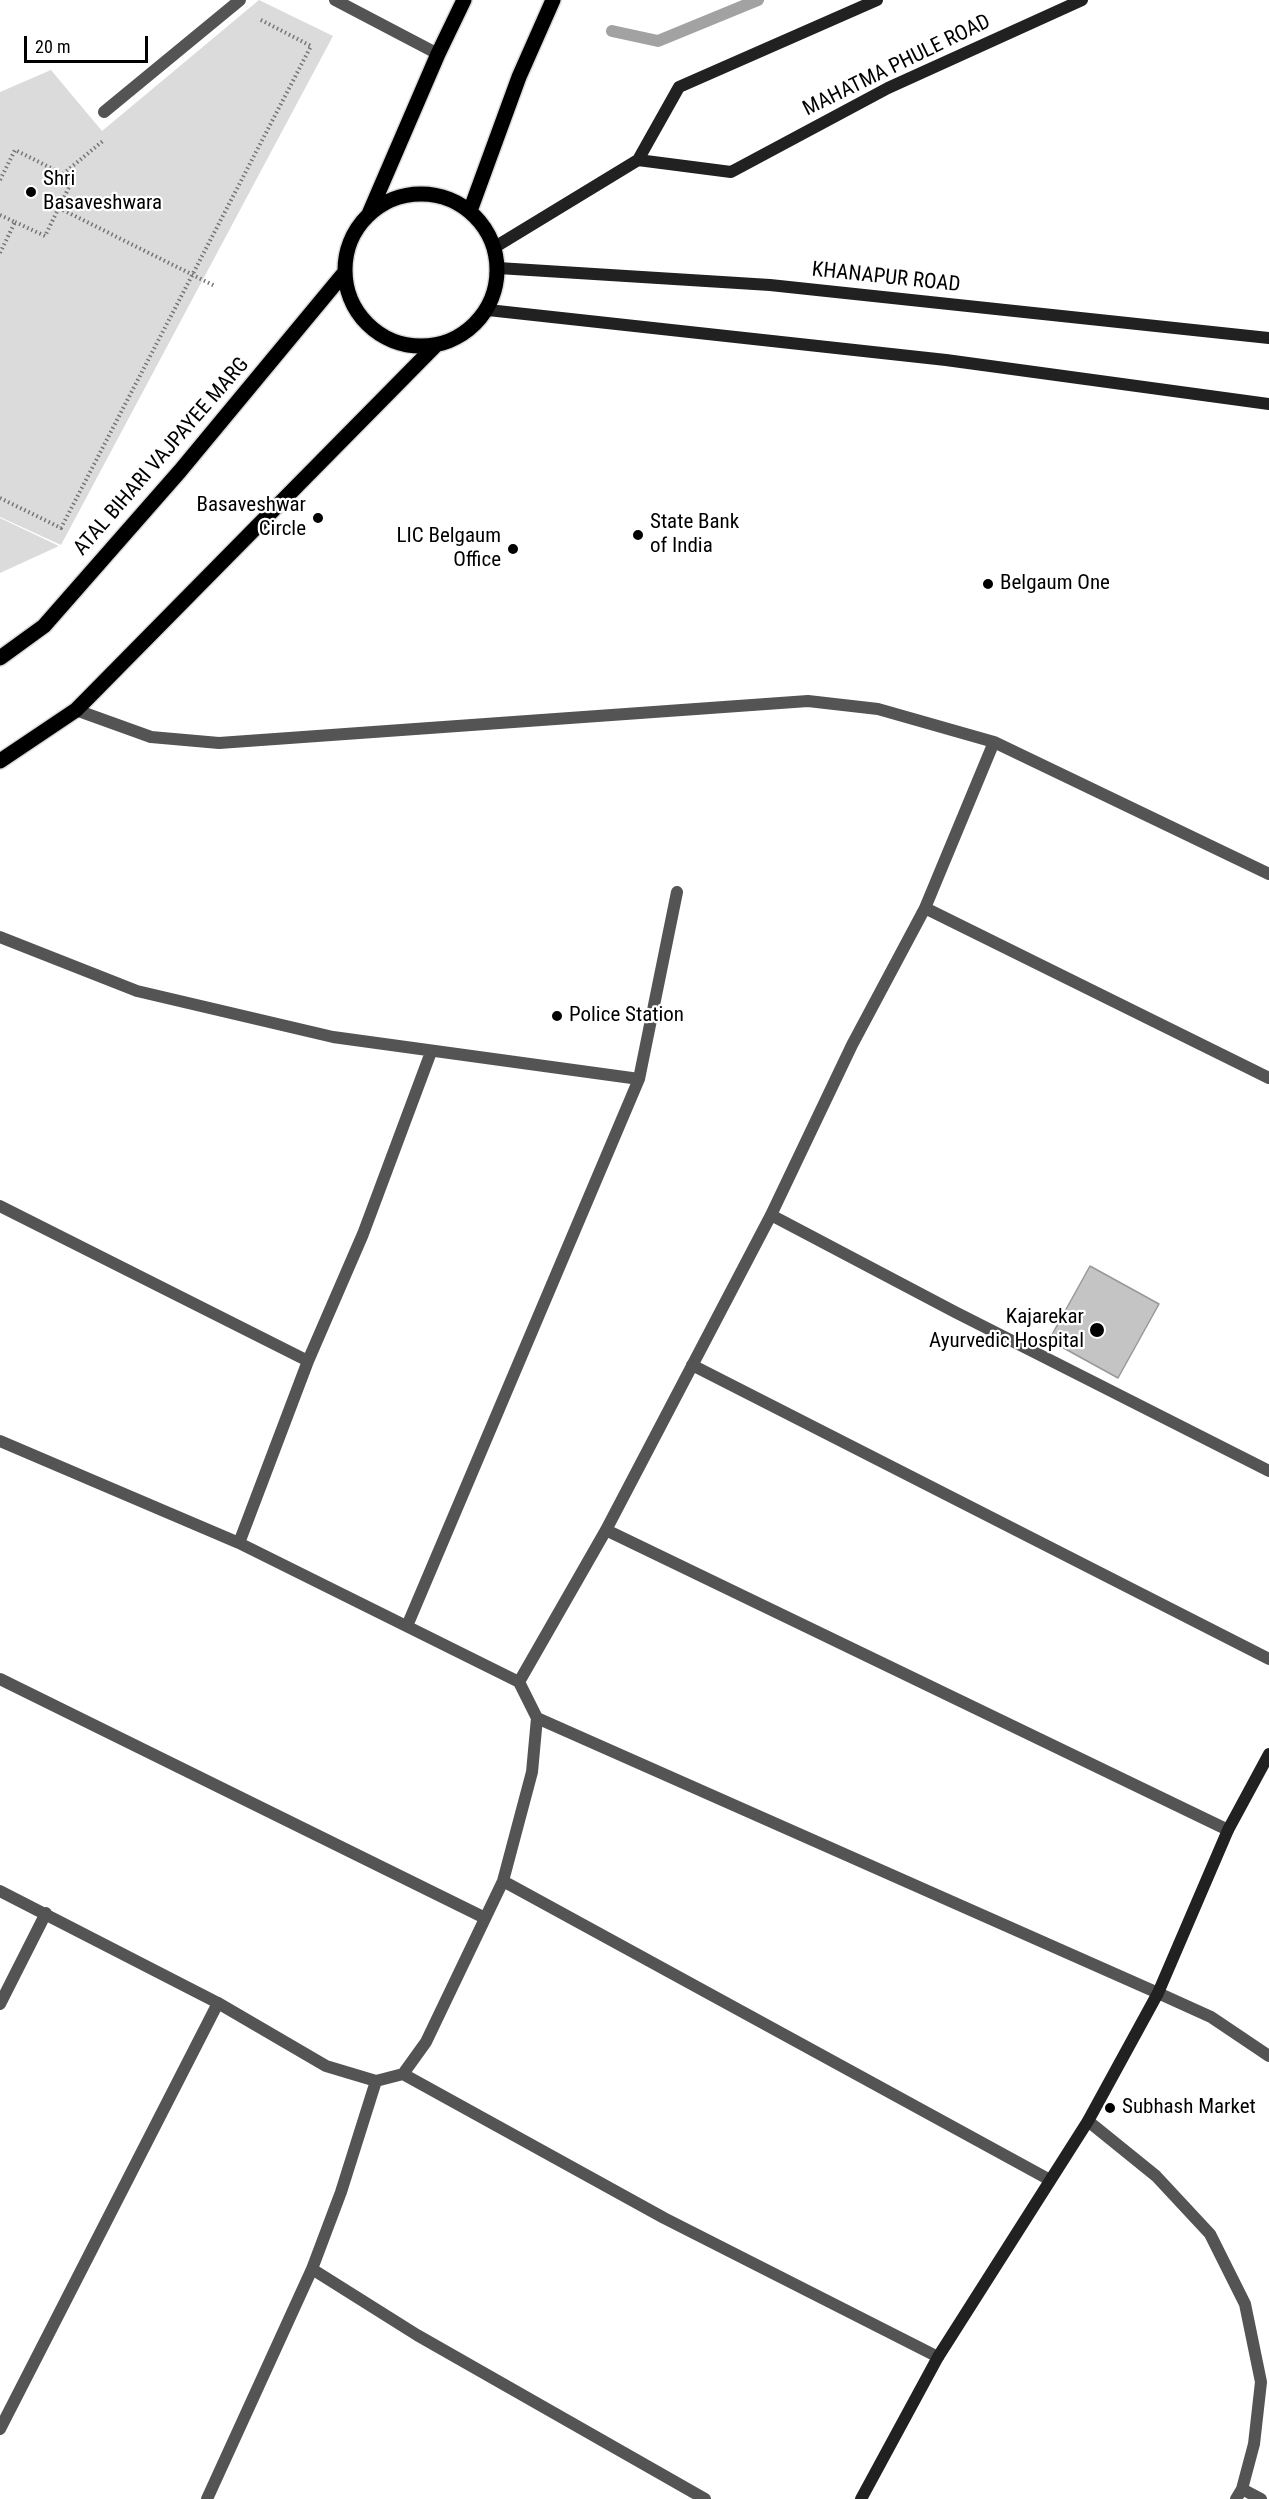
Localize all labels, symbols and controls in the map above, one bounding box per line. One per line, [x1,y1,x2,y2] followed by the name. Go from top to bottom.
[799,10,995,122] street label: MAHATMA PHULE ROAD
[27,24,152,62] scale bar
[35,36,70,57] text: 20 m
[43,167,162,217] place label: Shri Basaveshwara
[24,185,38,199] marker: Shri Basaveshwara
[811,258,961,298] street label: KHANAPUR ROAD
[69,353,255,561] street label: ATAL BIHARI VAJPAYEE MARG
[196,493,306,543] place label: Basaveshwar Circle
[650,510,739,560] place label: State Bank of India
[311,511,325,525] marker: Basaveshwar Circle
[397,524,501,574] place label: LIC Belgaum Office
[631,528,645,542] marker: State Bank of India
[506,542,520,556] marker: LIC Belgaum Office
[1000,571,1110,597] place label: Belgaum One
[981,577,995,591] marker: Belgaum One
[569,1003,684,1029] place label: Police Station
[550,1009,564,1023] marker: Police Station
[929,1305,1084,1355] place label: Kajarekar Ayurvedic Hospital
[1088,1321,1106,1339] marker: Kajarekar Ayurvedic Hospital
[1122,2095,1256,2121] place label: Subhash Market
[1103,2101,1117,2115] marker: Subhash Market

